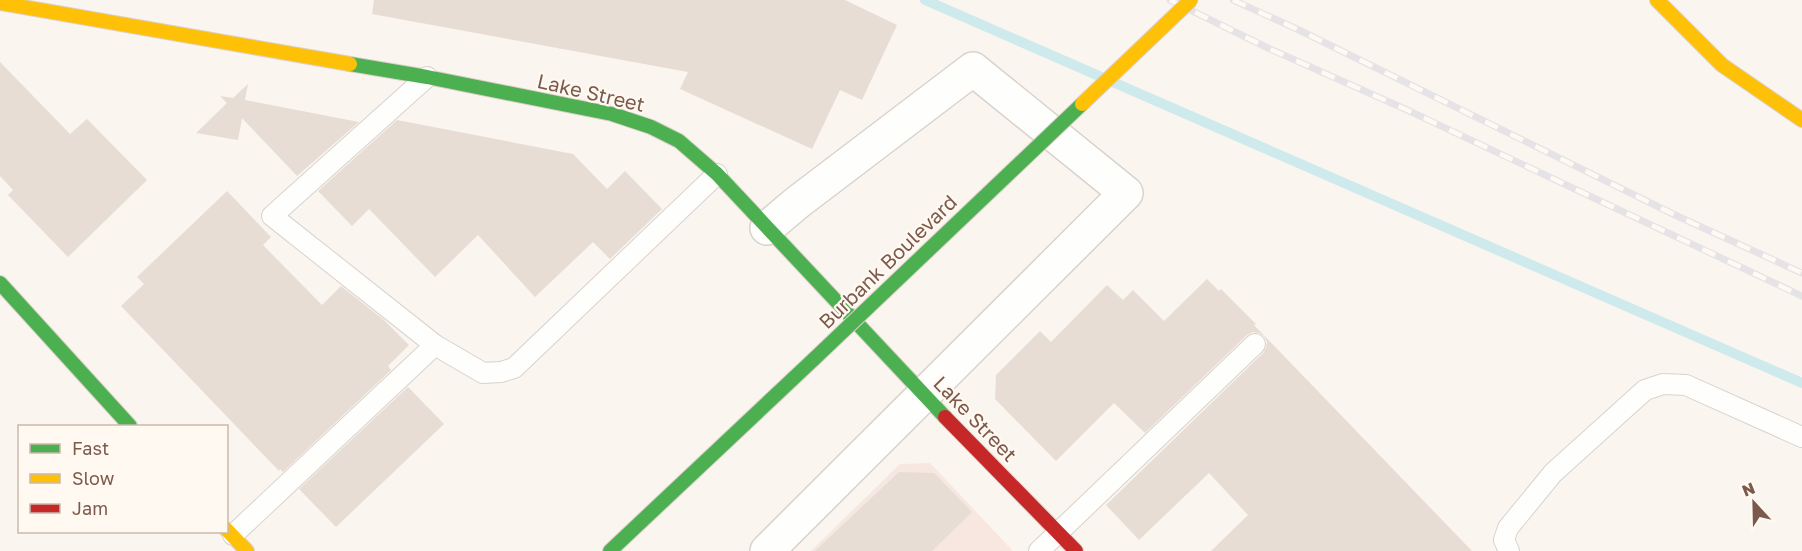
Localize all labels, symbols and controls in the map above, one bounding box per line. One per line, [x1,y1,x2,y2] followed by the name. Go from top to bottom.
[535,68,647,116] street label: Lake Street
[813,189,961,333] street label: Burbank Boulevard
[929,371,1022,466] street label: Lake Street
[18,425,228,533] legend
[72,437,109,459] text: Fast
[72,467,115,489] text: Slow
[1724,473,1784,533] north arrow
[1739,478,1758,501] text: N
[72,497,108,519] text: Jam

